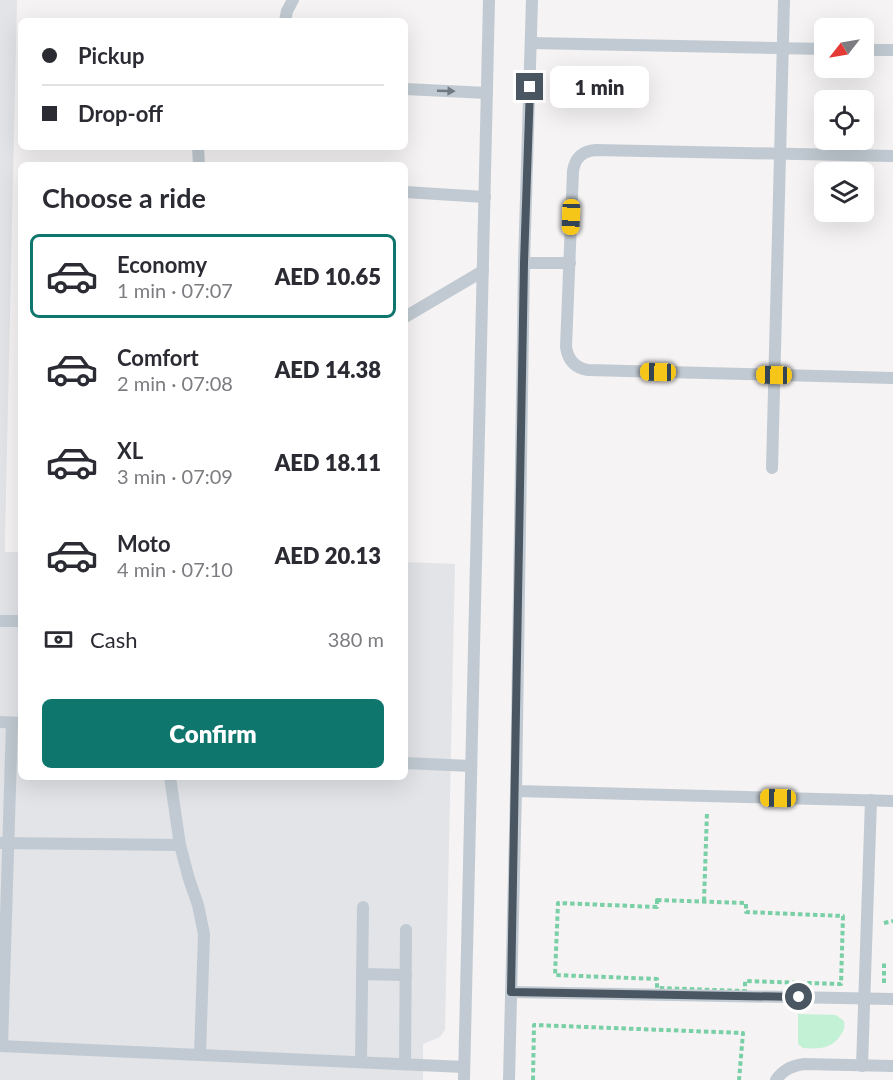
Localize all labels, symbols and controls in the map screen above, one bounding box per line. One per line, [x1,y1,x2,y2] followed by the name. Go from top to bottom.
[814,18,874,78] north arrow
[814,18,874,222] map controls
[78,42,144,69] text: Pickup
[551,66,650,108] callout: 1 min
[516,73,543,100] route end
[575,75,624,99] text: 1 min
[437,87,456,96] one-way arrow
[814,90,874,150] button: locate
[78,100,163,127] text: Drop-off
[814,162,874,222] button: layers
[42,181,206,214] text: Choose a ride
[561,199,581,235] car
[45,249,99,303] icon: car
[117,251,207,278] text: Economy
[275,263,381,290] text: AED 10.65
[117,278,233,302] text: 1 min · 07:07
[45,342,99,396] icon: car
[117,344,199,371] text: Comfort
[275,356,381,383] text: AED 14.38
[640,363,676,381] car
[756,366,792,384] car
[117,371,233,395] text: 2 min · 07:08
[45,435,99,489] icon: car
[117,437,143,464] text: XL
[275,449,381,476] text: AED 18.11
[117,464,233,488] text: 3 min · 07:09
[45,528,99,582] icon: car
[117,530,171,557] text: Moto
[275,542,381,569] text: AED 20.13
[117,557,233,581] text: 4 min · 07:10
[42,623,75,656] icon: cash
[90,626,137,653] text: Cash
[328,627,384,651] text: 380 m
[42,699,384,768] button: Confirm
[760,789,796,807] car
[785,983,812,1010] route start

